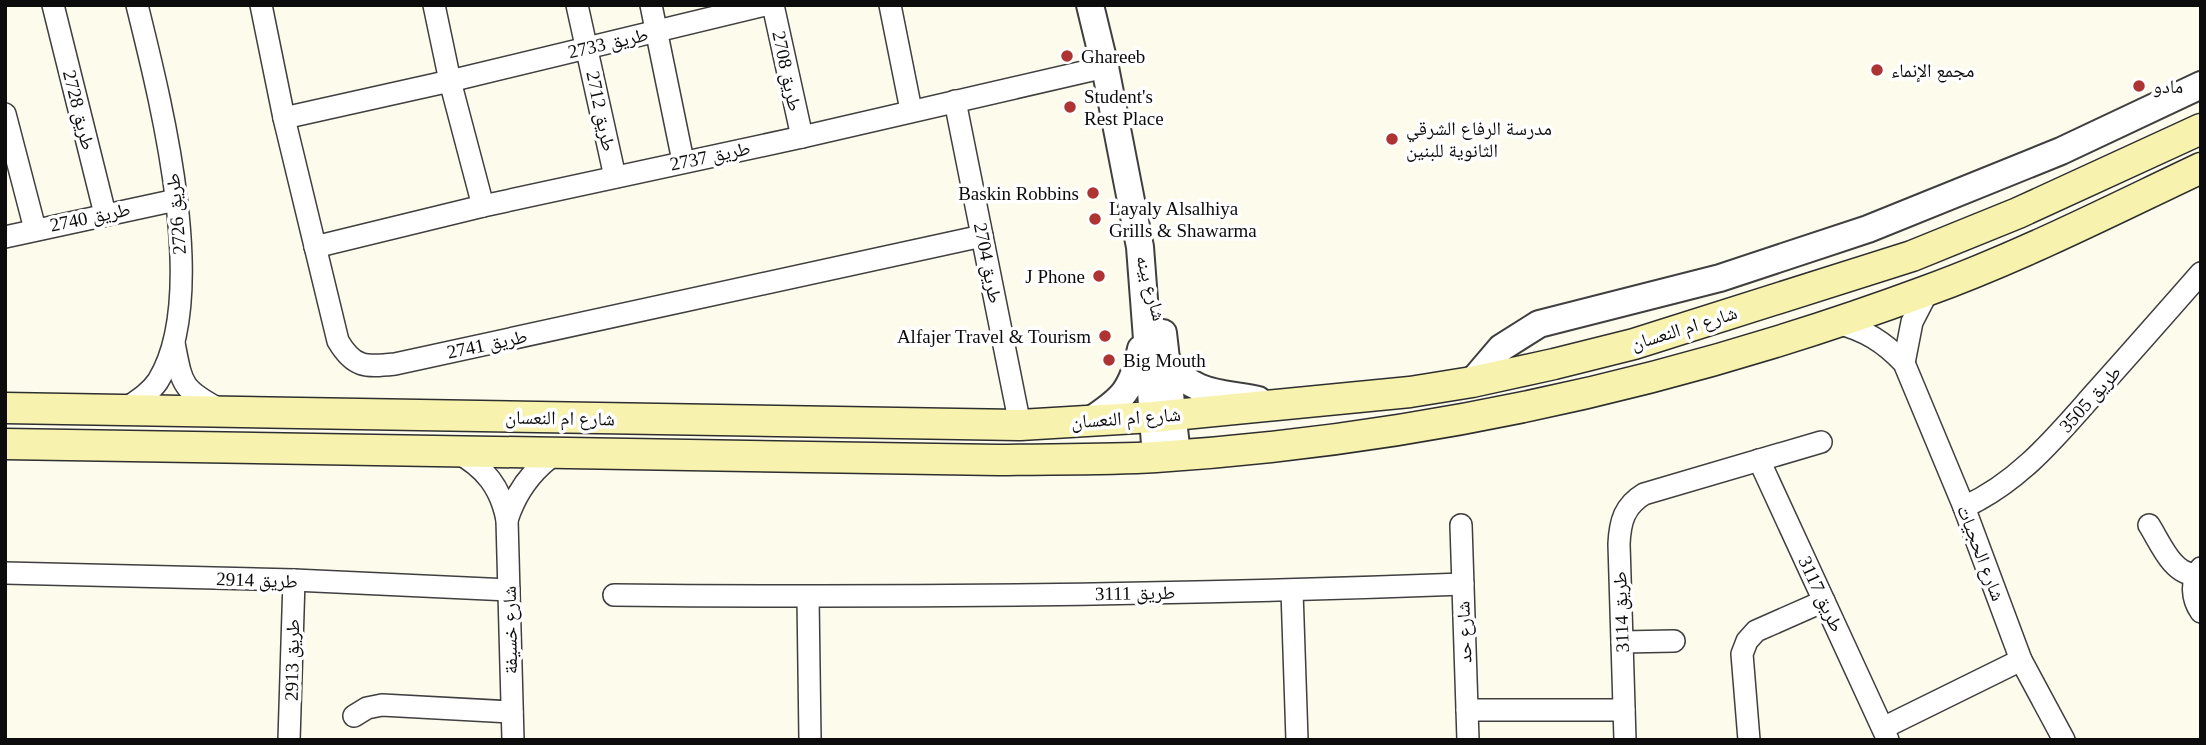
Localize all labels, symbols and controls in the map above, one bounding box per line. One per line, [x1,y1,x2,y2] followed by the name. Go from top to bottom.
[566,24,650,63] street label: طريق 2733
[767,29,806,113] street label: طريق 2708
[1081,46,1145,67] place label: Ghareeb
[1059,48,1075,64] marker: Ghareeb
[1891,60,1975,83] place label: مجمع الإنماء
[1869,62,1885,78] marker: مجمع الإنماء
[58,68,99,152] street label: طريق 2728
[581,69,620,153] street label: طريق 2712
[2153,76,2183,98] place label: مادو
[2131,78,2147,94] marker: مادو
[1084,86,1164,129] place label: Student's Rest Place
[1062,99,1078,115] marker: Student's Rest Place
[1406,118,1552,162] place label: مدرسة الرفاع الشرقي الثانوية للبنين
[1384,131,1400,147] marker: مدرسة الرفاع الشرقي الثانوية للبنين
[668,137,752,176] street label: طريق 2737
[162,172,191,256] street label: طريق 2726
[958,183,1079,204] place label: Baskin Robbins
[1085,185,1101,201] marker: Baskin Robbins
[48,198,132,237] street label: طريق 2740
[1109,198,1257,241] place label: Layaly Alsalhiya Grills & Shawarma
[1087,211,1103,227] marker: Layaly Alsalhiya Grills & Shawarma
[969,221,1006,305] street label: طريق 2704
[1131,253,1170,323] street label: شارع بينه
[1025,266,1085,287] place label: J Phone
[1091,268,1107,284] marker: J Phone
[1628,302,1741,357] street label: شارع ام النعسان
[445,325,529,364] street label: طريق 2741
[897,326,1091,347] place label: Alfajer Travel & Tourism
[1097,328,1113,344] marker: Alfajer Travel & Tourism
[1123,350,1206,371] place label: Big Mouth
[1101,352,1117,368] marker: Big Mouth
[2055,362,2126,437] street label: طريق 3505
[1070,404,1182,435] street label: شارع ام النعسان
[505,407,615,432] street label: شارع ام النعسان
[1952,502,2009,604] street label: شارع الحجيات
[1793,553,1848,636] street label: طريق 3117
[216,568,298,593] street label: طريق 2914
[1609,571,1634,653] street label: طريق 3114
[1095,582,1175,605] street label: طريق 3111
[499,586,522,674] street label: شارع خسيفة
[1452,601,1477,663] street label: شارع حد
[281,619,304,701] street label: طريق 2913

